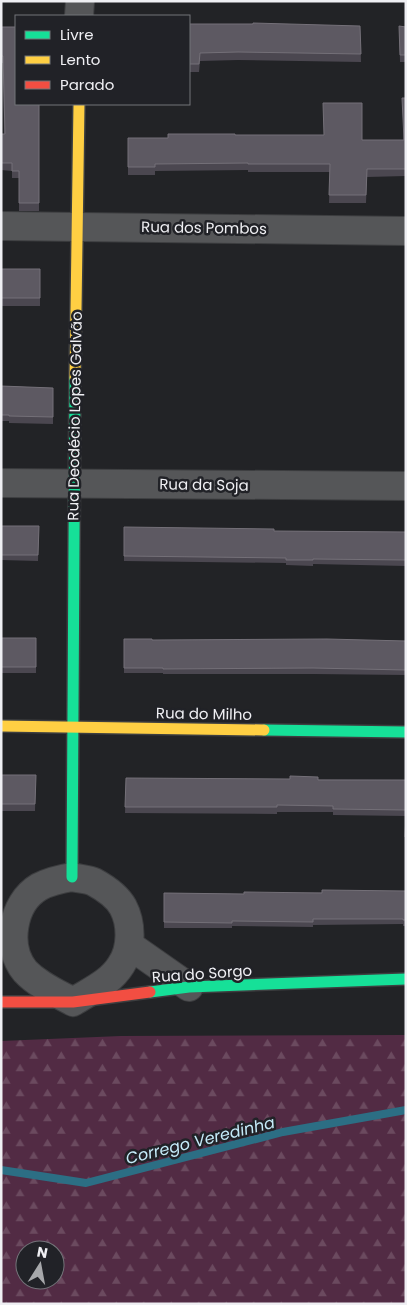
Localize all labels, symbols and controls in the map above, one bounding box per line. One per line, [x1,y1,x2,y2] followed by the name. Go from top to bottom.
[15,15,190,105] legend
[60,24,93,45] text: Livre
[60,49,100,70] text: Lento
[60,74,114,95] text: Parado
[141,216,267,239] street label: Rua dos Pombos
[62,311,87,521] street label: Rua Deodécio Lopes Galvão
[159,473,249,496] street label: Rua da Soja
[156,702,252,725] street label: Rua do Milho
[151,960,253,987] street label: Rua do Sorgo
[123,1111,277,1170] water label: Corrego Veredinha
[15,1240,65,1290] north arrow
[35,1241,50,1263] text: N

